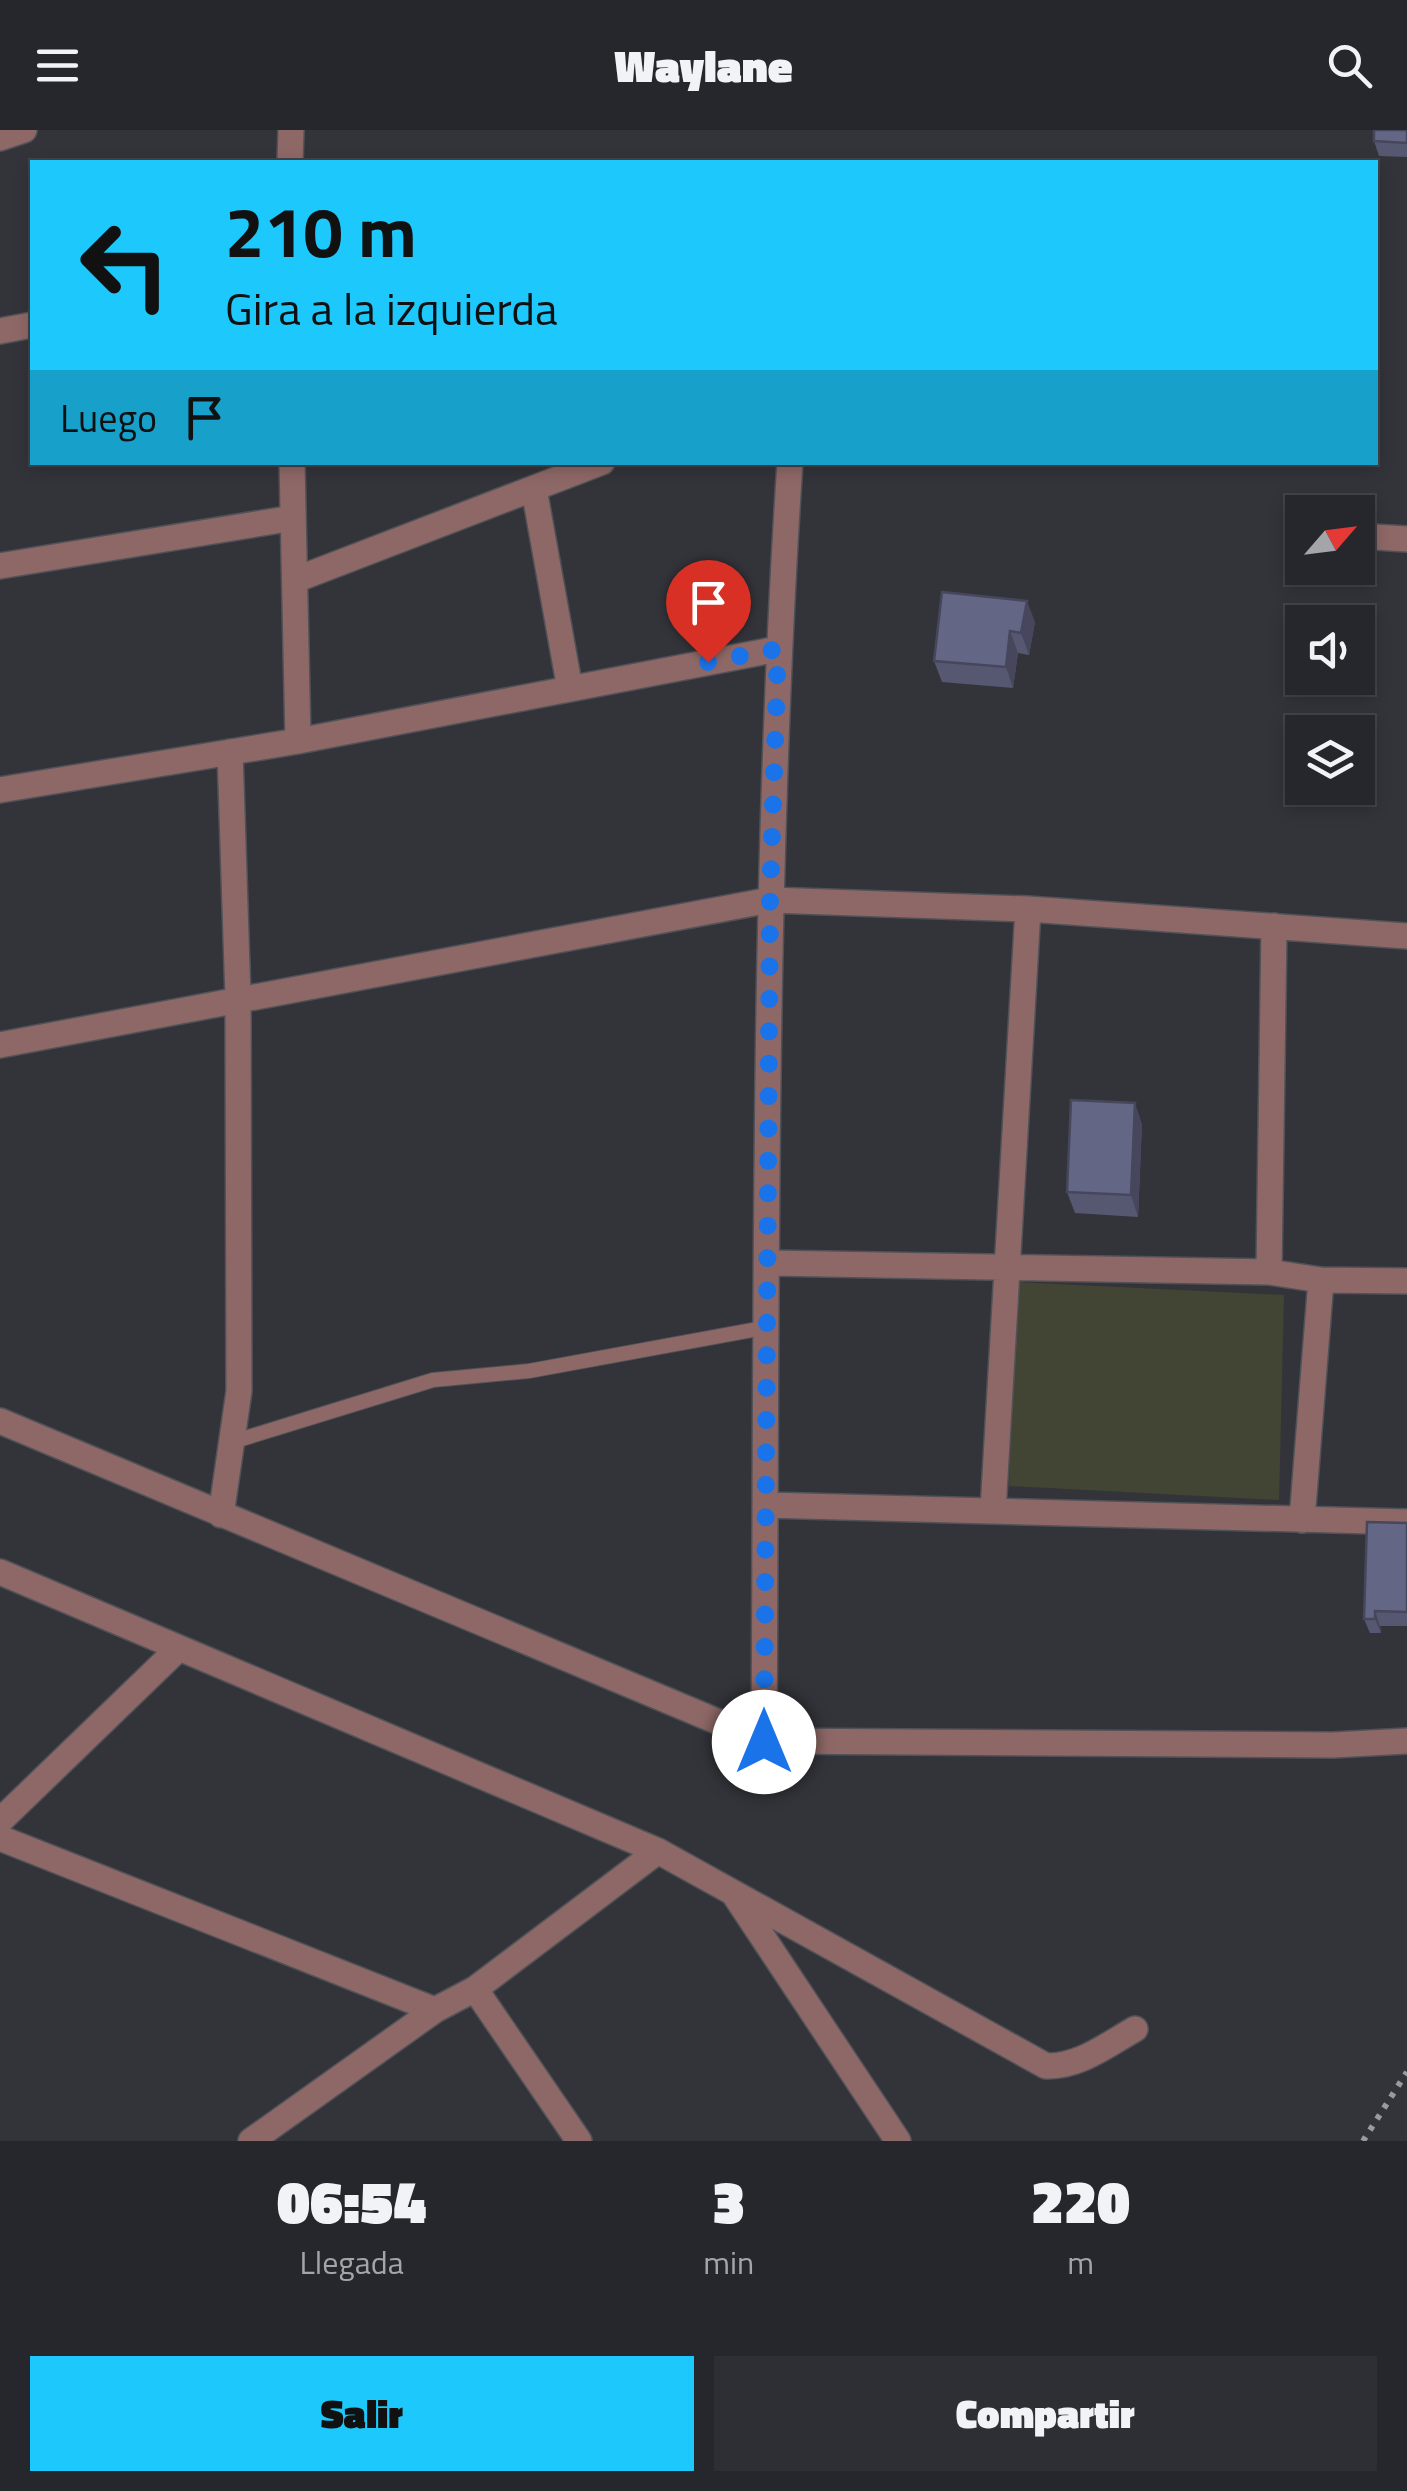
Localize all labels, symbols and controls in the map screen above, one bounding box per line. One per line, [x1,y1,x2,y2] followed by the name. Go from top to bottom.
[614,31,793,99] text: Waylane
[30,38,85,93] icon: menu
[1322,38,1377,93] icon: search
[225,178,417,284] text: 210 m
[60,200,190,330] icon: left
[225,274,558,342] text: Gira a la izquierda
[60,389,157,447] text: Luego
[177,390,232,445] icon: arrive
[1285,495,1375,585] north arrow
[1285,495,1375,805] map controls
[666,560,751,663] pin
[681,575,736,630] icon: arrive
[1285,605,1375,695] button: sound
[1285,715,1375,805] button: layers
[712,1690,816,1794] position arrow
[277,2155,426,2246] text: 06:54
[712,2155,745,2246] text: 3
[1031,2155,1130,2246] text: 220
[299,2238,404,2286] text: Llegada
[703,2238,754,2286] text: min
[1067,2238,1094,2286] text: m
[30,2356,694,2471] button: Salir
[714,2356,1377,2471] button: Compartir

